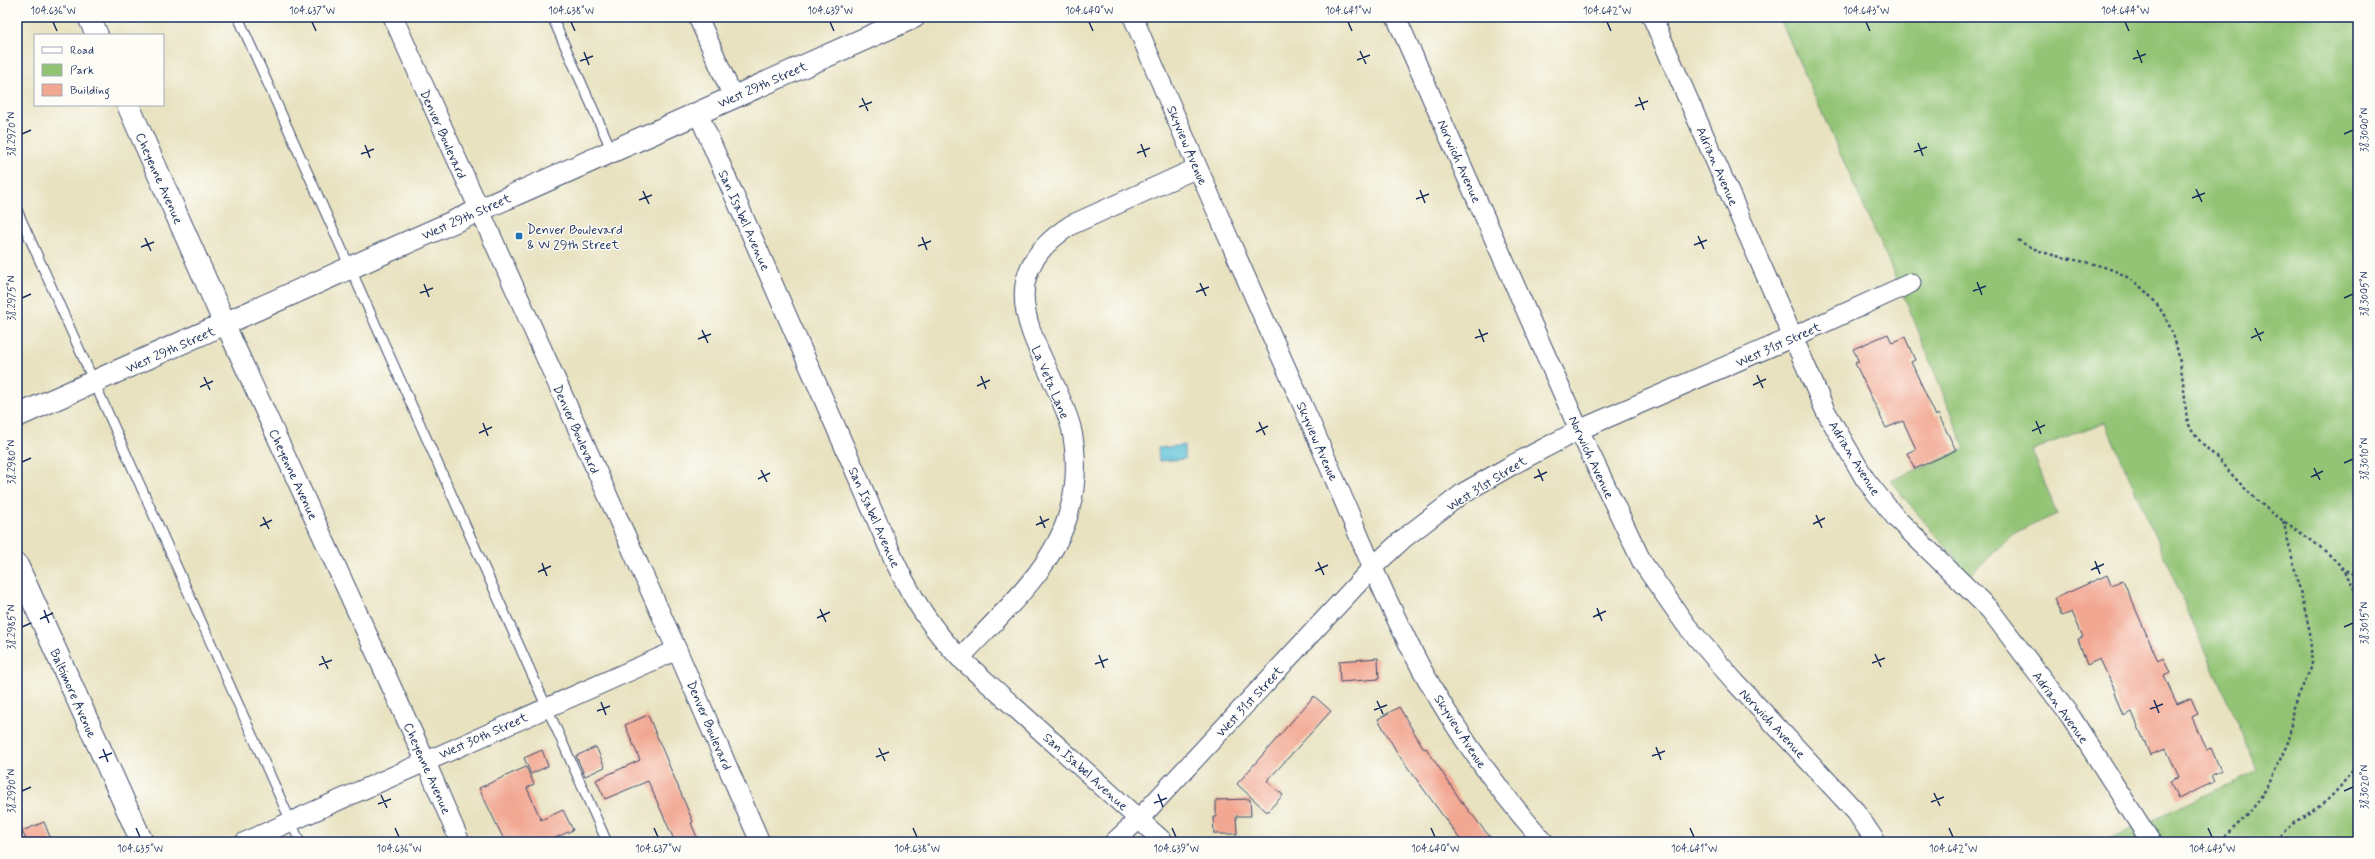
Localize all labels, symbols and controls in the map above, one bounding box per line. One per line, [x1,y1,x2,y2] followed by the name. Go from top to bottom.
[31,4,75,18] text: 104.636°W
[289,4,335,18] text: 104.637°W
[548,4,594,18] text: 104.638°W
[807,4,853,18] text: 104.639°W
[1065,4,1113,18] text: 104.640°W
[1325,4,1371,18] text: 104.641°W
[1583,4,1631,18] text: 104.642°W
[1843,4,1889,18] text: 104.643°W
[2101,4,2149,18] text: 104.644°W
[34,34,164,106] legend
[70,43,94,59] text: Road
[715,58,810,113] street label: West 29th Street
[70,63,94,79] text: Park
[70,83,110,100] text: Building
[415,87,470,182] street label: Denver Boulevard
[1162,103,1211,188] street label: Skyview Avenue
[2358,108,2372,152] text: 38.3000°N
[5,111,19,156] text: 38.2970°N
[1433,117,1485,206] street label: Norwich Avenue
[1692,124,1742,209] street label: Adrian Avenue
[131,130,186,227] street label: Cheyenne Avenue
[714,168,773,274] street label: San Isabel Avenue
[419,190,514,245] street label: West 29th Street
[527,222,623,254] place label: Denver Boulevard & W 29th Street
[514,231,524,241] marker: Denver Boulevard & W 29th Street
[2358,271,2372,316] text: 38.3005°N
[5,275,19,320] text: 38.2975°N
[1733,319,1824,372] street label: West 31st Street
[123,323,218,378] street label: West 29th Street
[1027,344,1073,422] street label: La Veta Lane
[548,382,603,477] street label: Denver Boulevard
[1292,399,1342,484] street label: Skyview Avenue
[1564,413,1617,502] street label: Norwich Avenue
[1824,418,1883,499] street label: Adrian Avenue
[264,426,321,523] street label: Cheyenne Avenue
[2358,438,2372,480] text: 38.3010°N
[5,440,19,484] text: 38.2980°N
[1444,453,1530,516] street label: West 31st Street
[844,465,903,571] street label: San Isabel Avenue
[2358,601,2372,644] text: 38.3015°N
[5,604,19,649] text: 38.2985°N
[45,646,100,741] street label: Baltimore Avenue
[1213,663,1288,741] street label: West 31st Street
[2028,668,2092,747] street label: Adrian Avenue
[682,678,735,773] street label: Denver Boulevard
[1735,685,1809,763] street label: Norwich Avenue
[1430,692,1490,772] street label: Skyview Avenue
[437,709,531,763] street label: West 30th Street
[399,720,454,817] street label: Cheyenne Avenue
[1039,729,1131,815] street label: San Isabel Avenue
[2358,765,2372,809] text: 38.3020°N
[5,769,19,813] text: 38.2990°N
[117,842,163,856] text: 104.635°W
[377,842,421,856] text: 104.636°W
[635,842,681,856] text: 104.637°W
[894,842,940,856] text: 104.638°W
[1153,842,1199,856] text: 104.639°W
[1411,842,1459,856] text: 104.640°W
[1671,842,1717,856] text: 104.641°W
[1929,842,1977,856] text: 104.642°W
[2189,842,2235,856] text: 104.643°W

